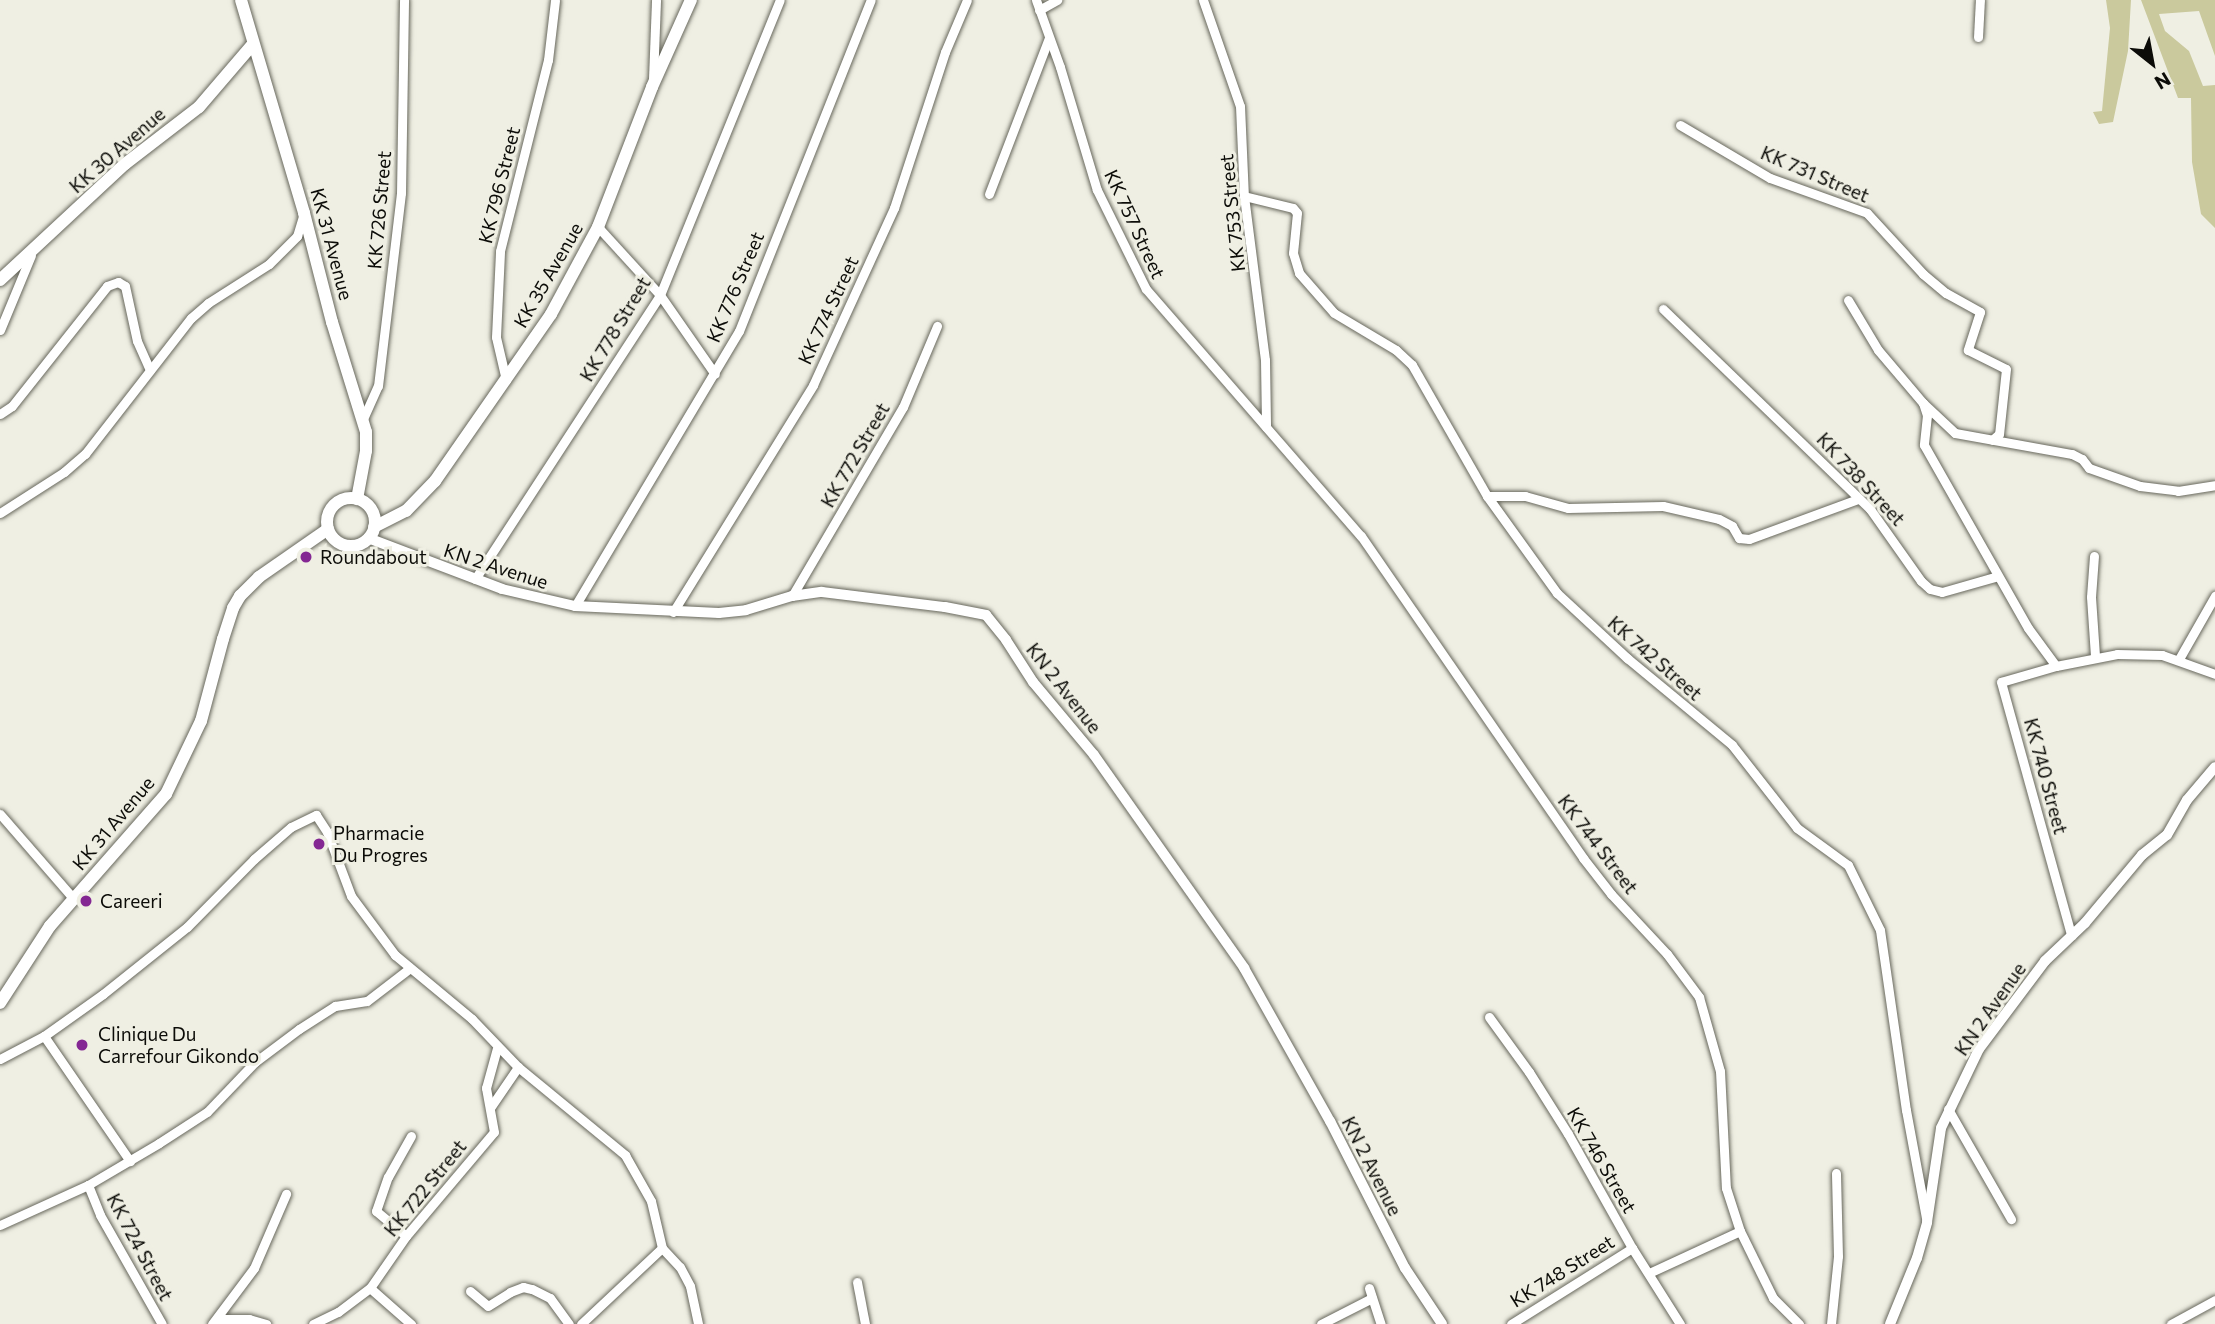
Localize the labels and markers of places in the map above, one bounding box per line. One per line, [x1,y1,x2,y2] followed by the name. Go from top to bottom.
[320,546,427,568] place label: Roundabout
[298,549,314,565] marker: Roundabout
[333,822,428,866] place label: Pharmacie Du Progres
[311,836,327,852] marker: Pharmacie Du Progres
[100,890,163,912] place label: Careeri
[78,893,94,909] marker: Careeri
[98,1023,259,1067] place label: Clinique Du Carrefour Gikondo
[72,1035,92,1055] marker: Clinique Du Carrefour Gikondo

